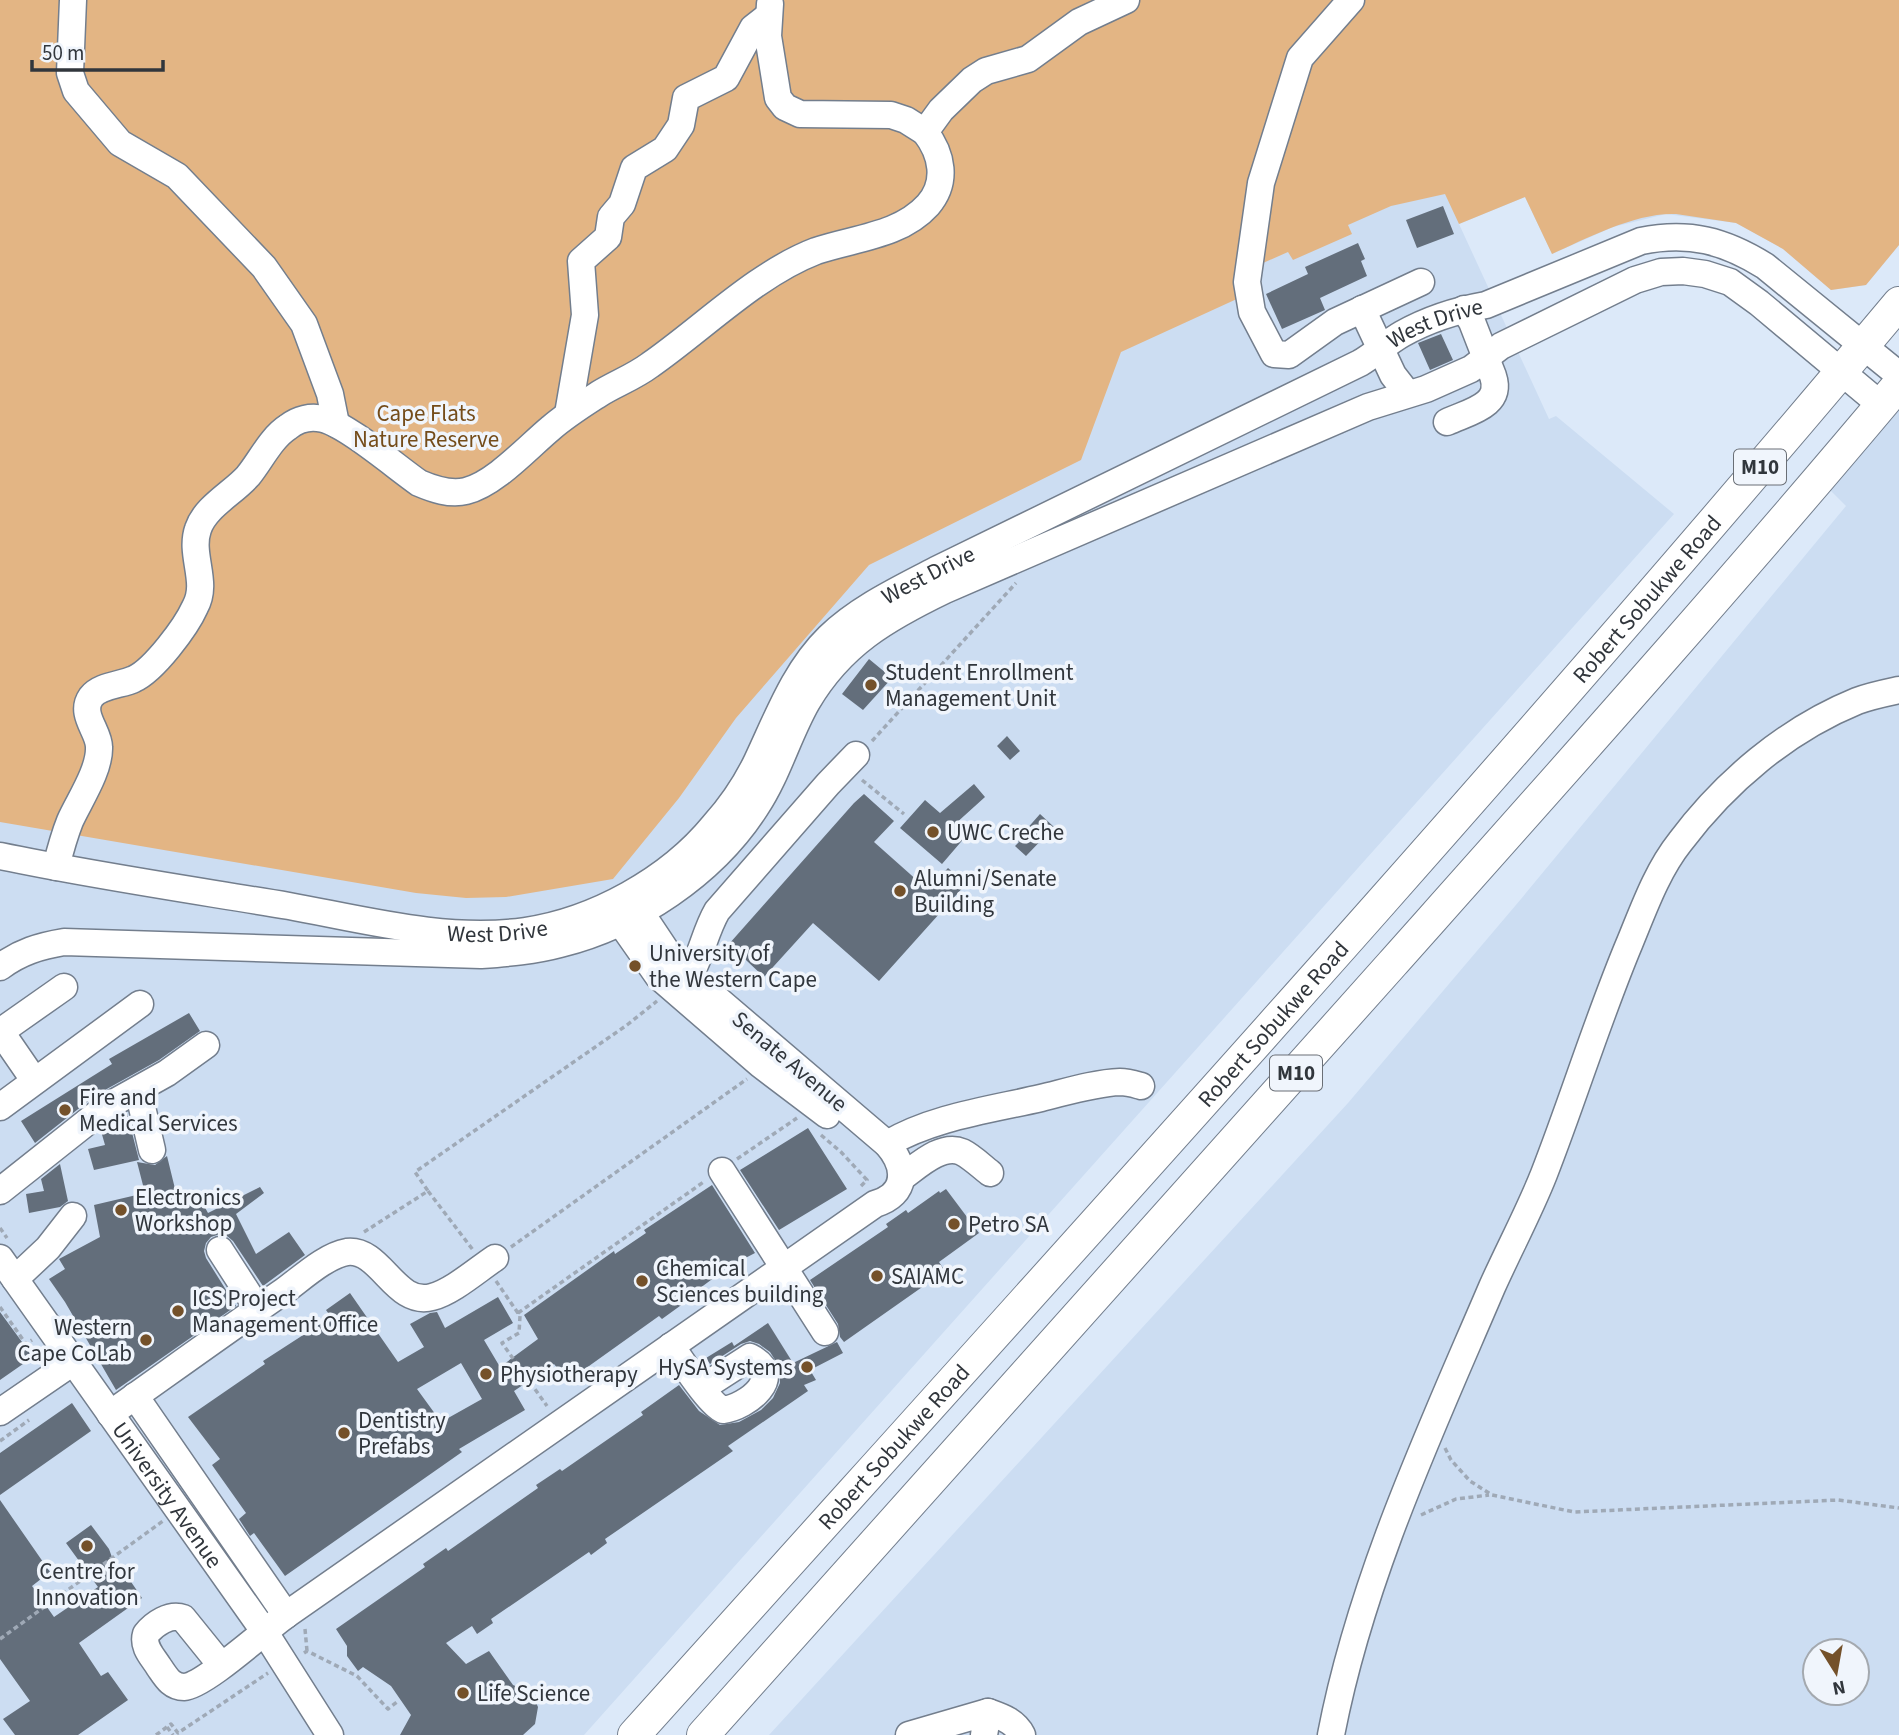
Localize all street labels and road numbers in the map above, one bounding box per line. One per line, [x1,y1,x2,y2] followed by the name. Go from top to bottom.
[1380,290,1486,357] street label: West Drive
[1734,449,1786,484] road number: M10
[1565,508,1729,691] street label: Robert Sobukwe Road
[876,538,981,613] street label: West Drive
[446,911,551,951] street label: West Drive
[1190,934,1357,1115] street label: Robert Sobukwe Road
[725,1003,855,1120] street label: Senate Avenue
[1270,1056,1322,1090] road number: M10
[810,1357,978,1537] street label: Robert Sobukwe Road
[104,1415,230,1575] street label: University Avenue

